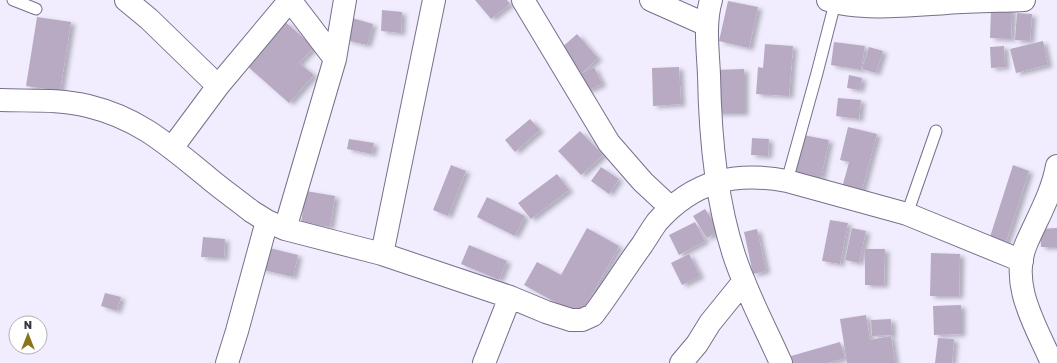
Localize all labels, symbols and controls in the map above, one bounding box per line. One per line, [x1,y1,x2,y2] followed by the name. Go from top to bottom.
[8,315,48,355] north arrow
[24,318,32,331] text: N

